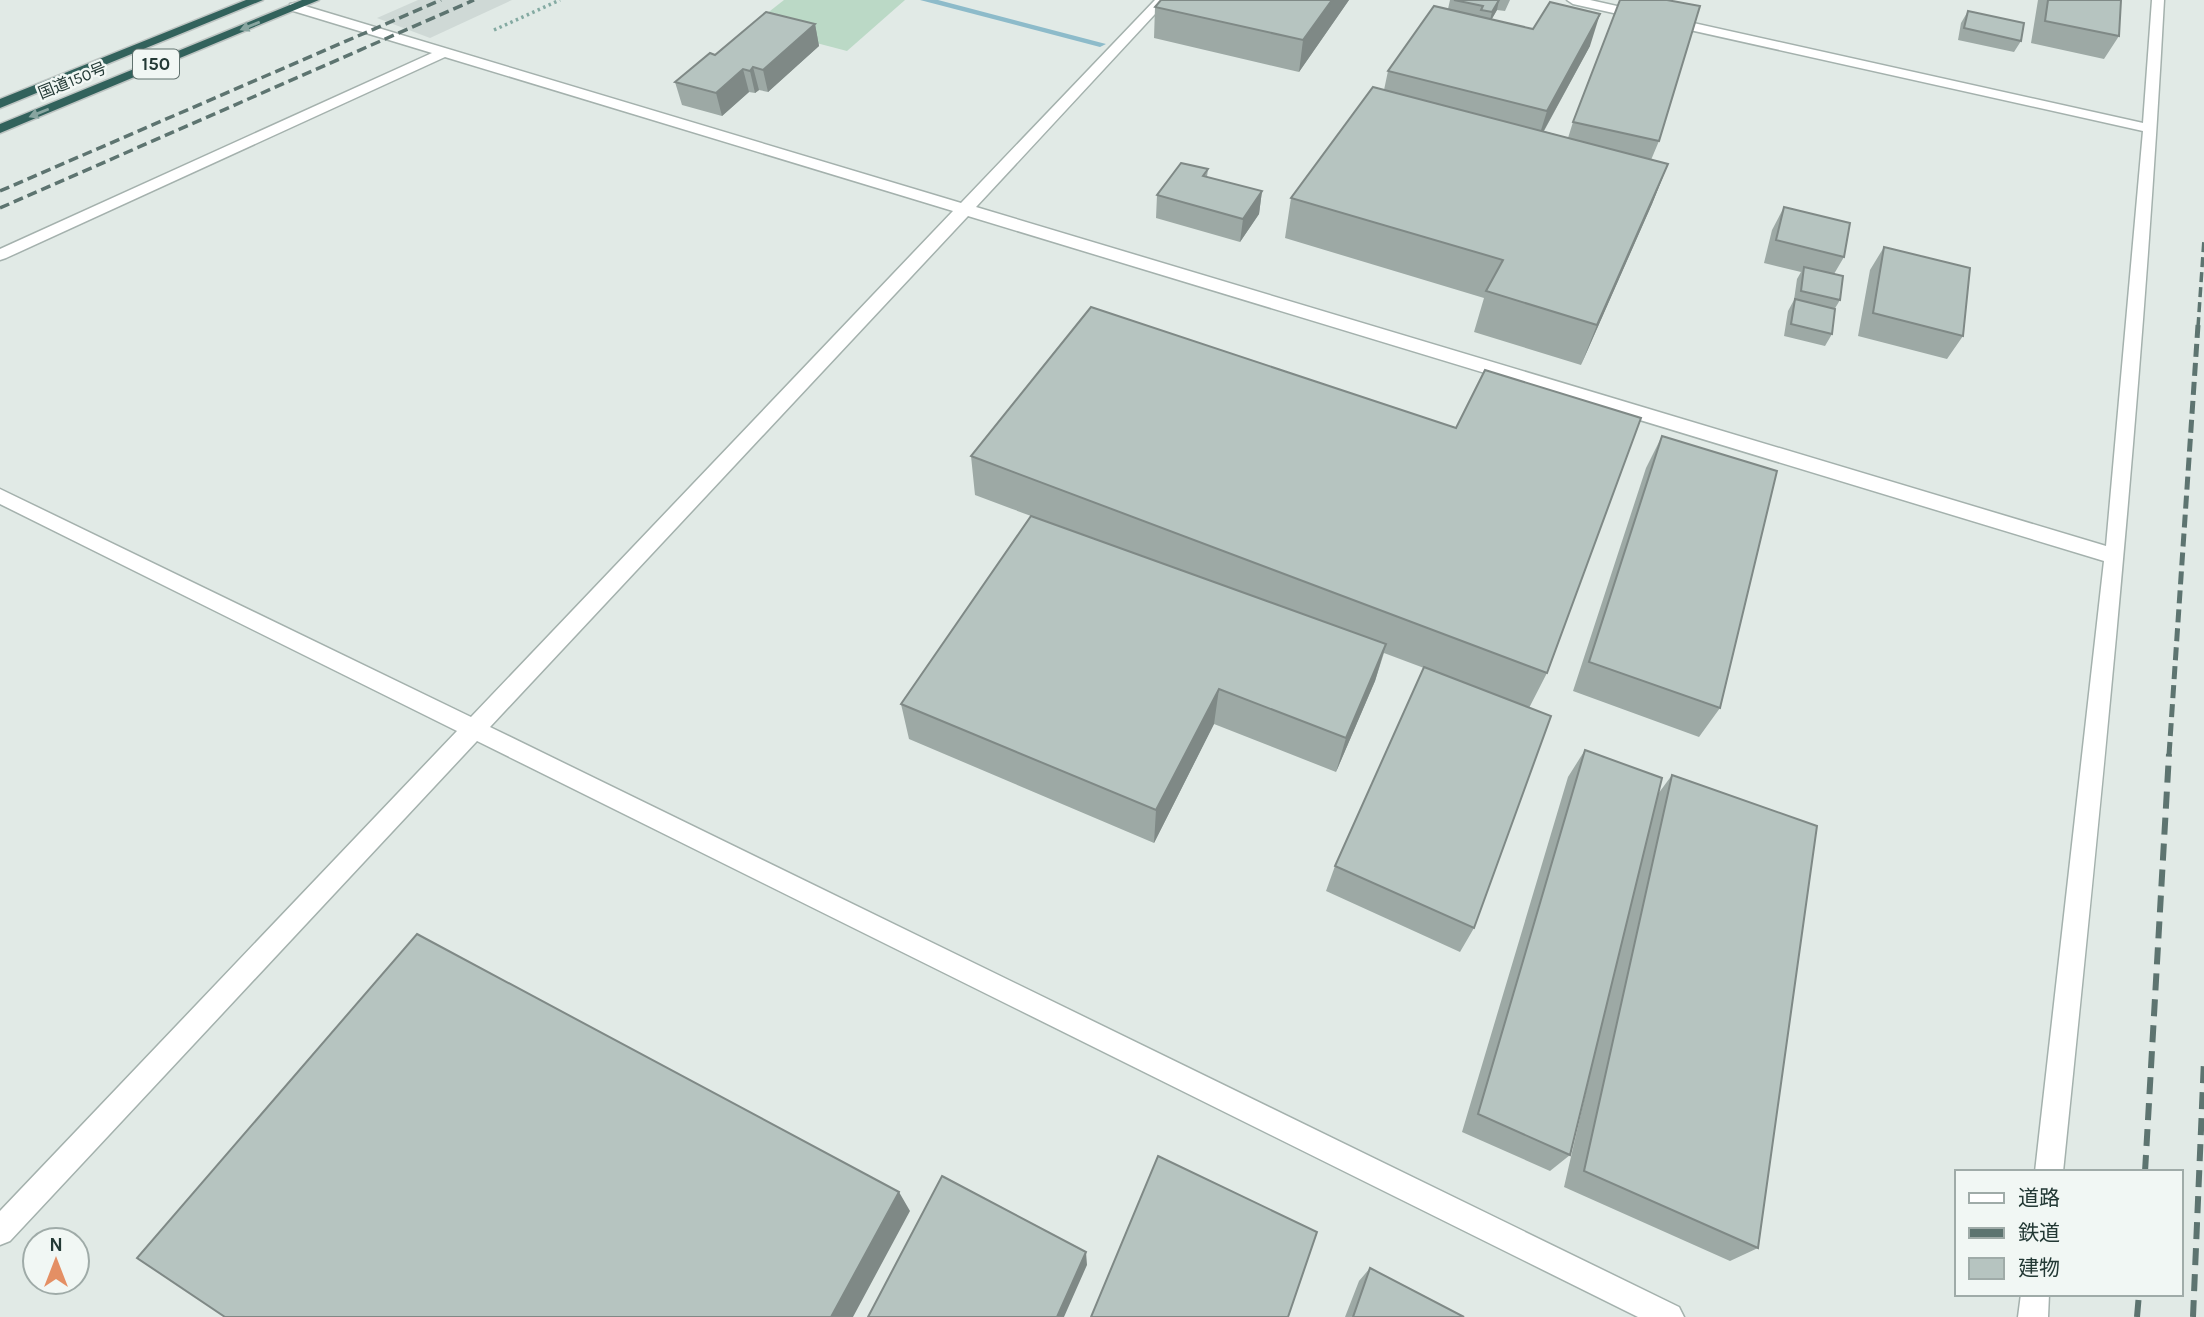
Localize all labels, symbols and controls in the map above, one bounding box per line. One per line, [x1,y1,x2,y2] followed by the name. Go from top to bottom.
[239,21,260,32] one-way arrow
[133,50,179,78] road number: 150
[35,58,109,103] street label: 国道150号
[29,107,50,118] one-way arrow
[1955,1170,2183,1296] legend
[2018,1186,2060,1210] text: 道路
[2018,1221,2060,1245] text: 鉄道
[21,1226,91,1296] north arrow
[49,1234,63,1256] text: N
[2018,1256,2060,1280] text: 建物

